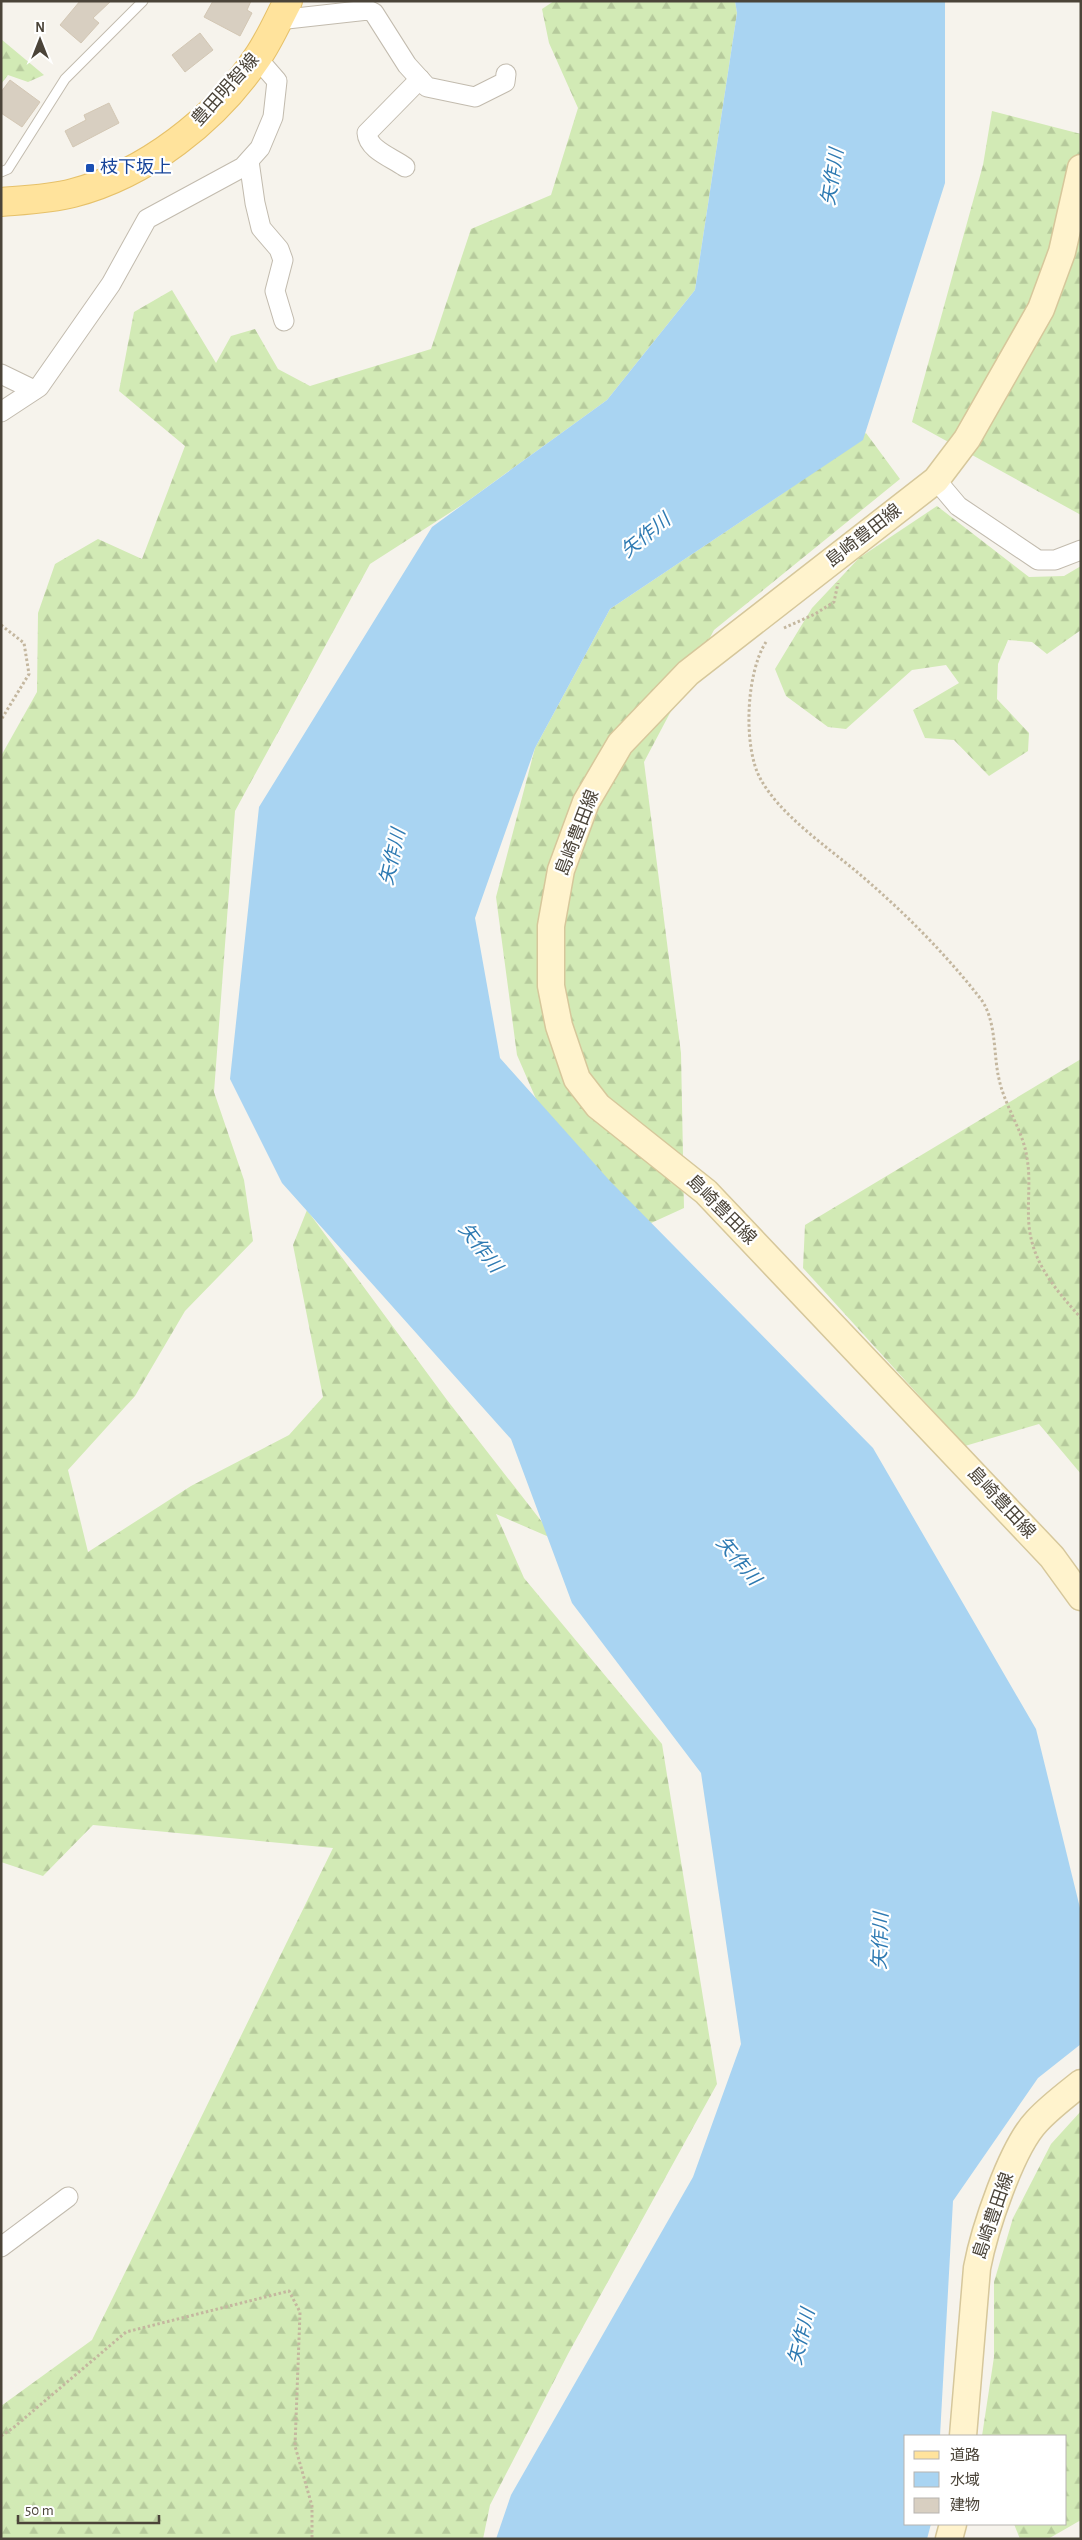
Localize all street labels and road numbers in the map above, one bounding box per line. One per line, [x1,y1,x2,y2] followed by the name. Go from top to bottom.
[188,49,263,129] street label: 豊田明智線
[822,500,905,571] street label: 島崎豊田線
[552,787,603,878] street label: 島崎豊田線
[683,1170,761,1248] street label: 島崎豊田線
[964,1463,1040,1542] street label: 島崎豊田線
[969,2170,1017,2261] street label: 島崎豊田線

